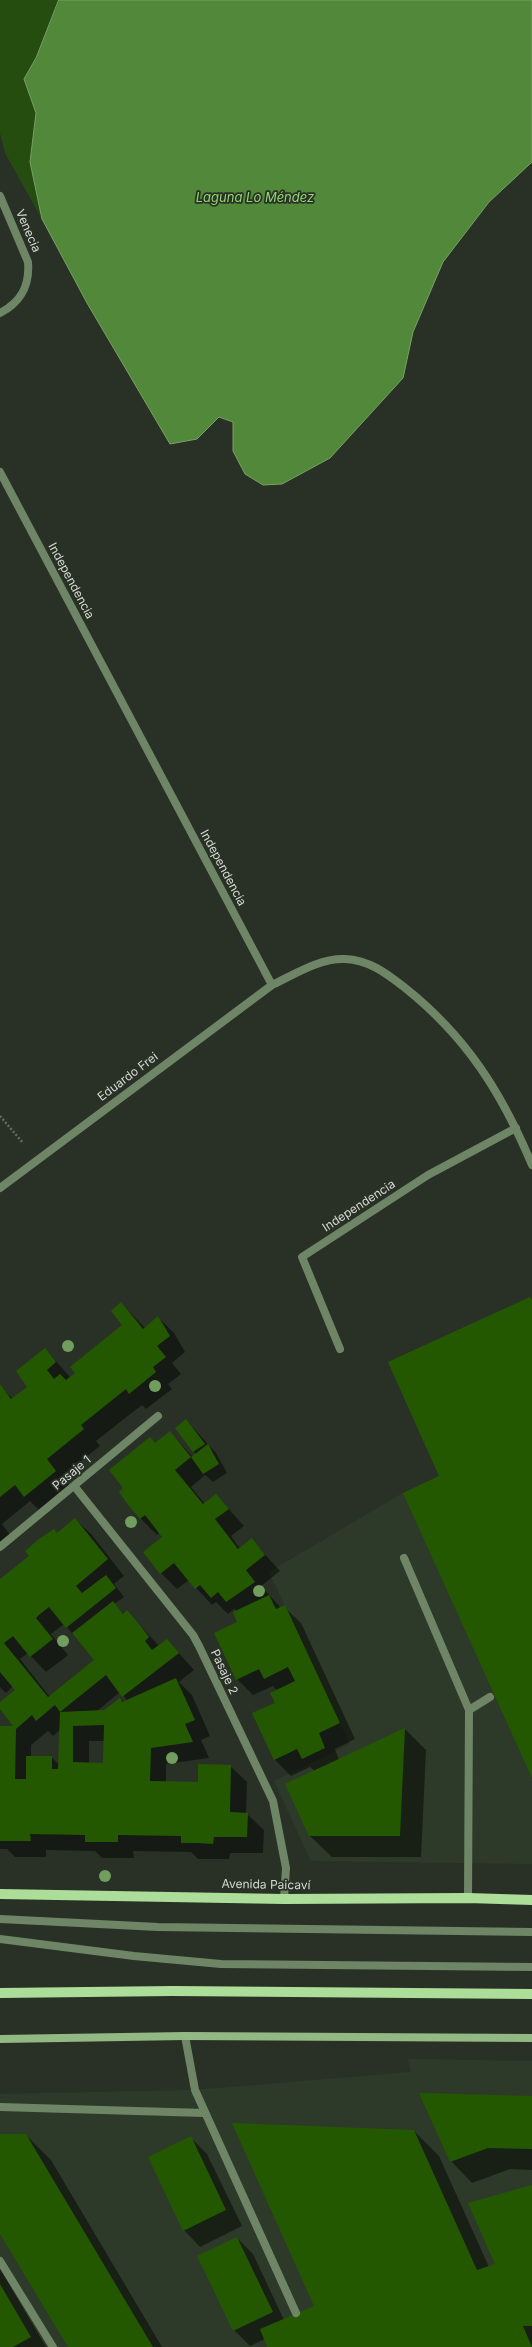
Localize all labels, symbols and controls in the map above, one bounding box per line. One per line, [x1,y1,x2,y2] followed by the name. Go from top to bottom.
[196,190,314,206] water label: Laguna Lo Méndez
[13,207,43,255] street label: Venecia
[45,541,97,621] street label: Independencia
[197,828,249,908] street label: Independencia
[95,1050,161,1104] street label: Eduardo Frei
[320,1177,398,1235] street label: Independencia
[50,1453,94,1493] street label: Pasaje 1
[207,1647,241,1697] street label: Pasaje 2
[221,1877,311,1893] street label: Avenida Paicaví

